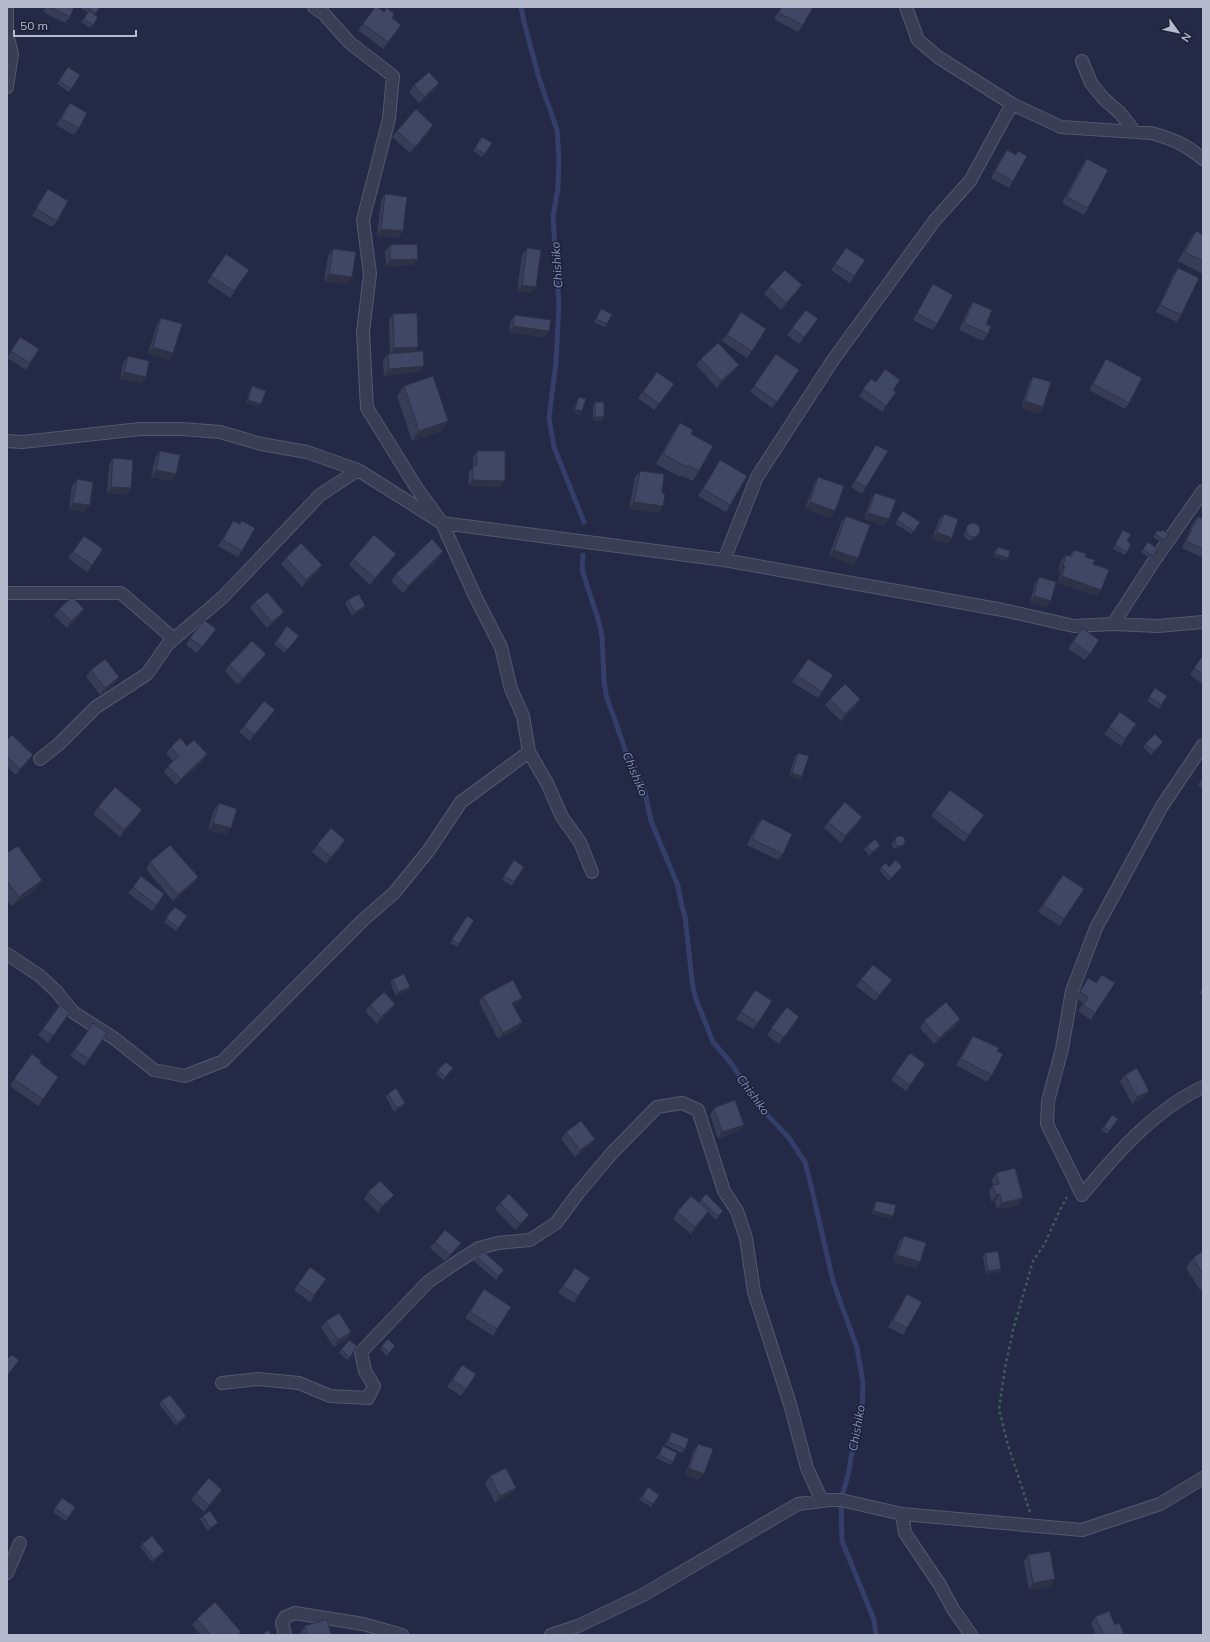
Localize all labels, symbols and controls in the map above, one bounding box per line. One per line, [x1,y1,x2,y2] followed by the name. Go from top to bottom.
[14,12,136,38] scale bar
[1158,12,1198,52] north arrow
[20,18,48,33] text: 50 m
[1178,30,1195,45] text: N
[547,241,566,289] water label: Chishiko
[619,749,652,798] water label: Chishiko
[734,1071,773,1118] water label: Chishiko
[845,1403,868,1452] water label: Chishiko

